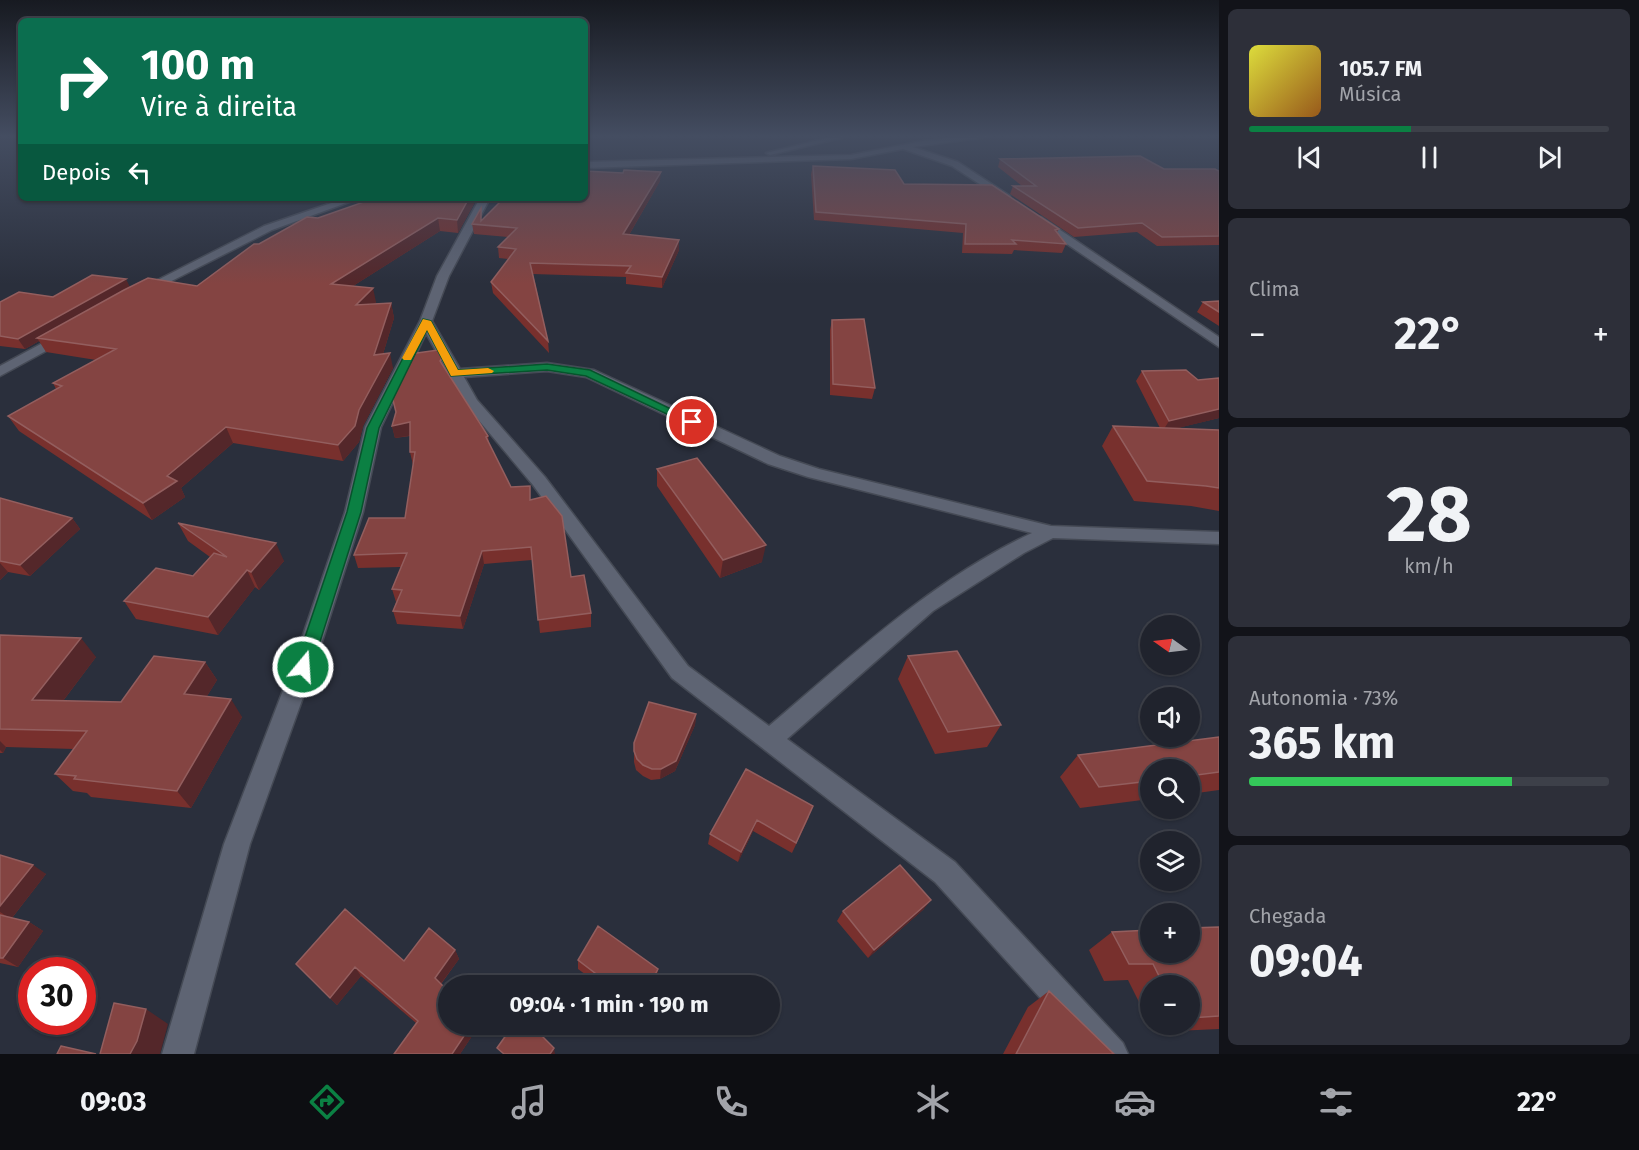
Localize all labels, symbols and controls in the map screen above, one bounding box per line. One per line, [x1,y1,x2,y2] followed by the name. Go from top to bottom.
[141,40,255,90] text: 100 m
[42,42,120,120] icon: right
[1339,55,1422,82] text: 105.7 FM
[1339,82,1401,106] text: Música
[141,91,297,123] text: Vire à direita
[1293,141,1326,174] icon: previous
[1413,141,1446,174] icon: pause
[1533,141,1566,174] icon: next
[123,156,156,189] icon: left
[42,159,111,186] text: Depois
[1249,277,1300,301] text: Clima
[1394,307,1464,361] text: 22°
[1249,315,1266,355] text: −
[1593,315,1609,355] text: +
[666,396,717,447] pin
[675,405,708,438] icon: arrive
[1386,468,1472,562] text: 28
[1404,554,1454,578] text: km/h
[1140,615,1200,675] north arrow
[1140,615,1200,1035] map controls
[271,635,335,699] position arrow
[1249,686,1398,710] text: Autonomia · 73%
[1140,687,1200,747] button: sound
[1249,716,1395,770] text: 365 km
[1140,759,1200,819] button: search
[1140,831,1200,891] button: layers
[1140,903,1200,963] button: +
[1249,904,1326,928] text: Chegada
[1249,934,1363,988] text: 09:04
[18,957,96,1035] speed limit sign: 30
[1140,975,1200,1035] button: −
[509,991,709,1018] text: 09:04 · 1 min · 190 m
[306,1081,348,1123] icon: directions
[508,1081,550,1123] icon: music
[710,1081,752,1123] icon: phone
[912,1081,954,1123] icon: climate
[1114,1081,1156,1123] icon: car
[1315,1081,1357,1123] icon: filters
[80,1086,147,1118] text: 09:03
[1517,1086,1559,1118] text: 22°

